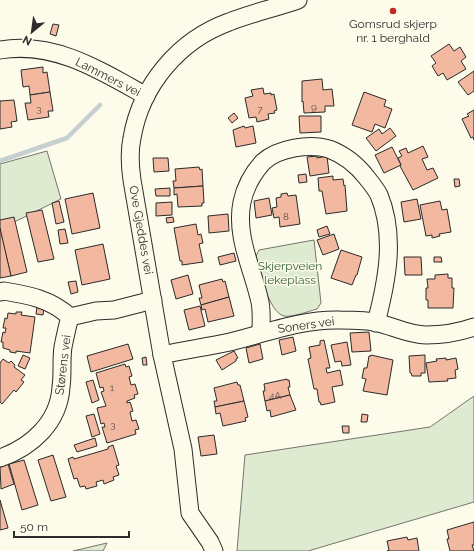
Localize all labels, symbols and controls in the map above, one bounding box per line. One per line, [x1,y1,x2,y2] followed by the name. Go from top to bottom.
[388,6,398,16] marker: Gomsrud skjerp nr. 1 berghald
[12,12,52,52] north arrow
[349,17,437,45] place label: Gomsrud skjerp nr. 1 berghald
[21,33,34,48] text: N
[73,55,143,99] street label: Lammers vei
[311,101,317,112] house number: 9
[36,103,42,114] house number: 3
[257,104,263,115] house number: 7
[126,184,156,276] street label: Ove Gjeddes vei
[283,211,289,222] house number: 8
[258,259,322,287] park label: Skjerpveien lekeplass
[277,314,335,336] street label: Soners vei
[52,334,74,396] street label: Størens vei
[110,382,115,393] house number: 1
[269,390,281,401] house number: 4A
[110,419,116,430] house number: 3
[14,513,129,539] scale bar
[20,520,48,534] text: 50 m

